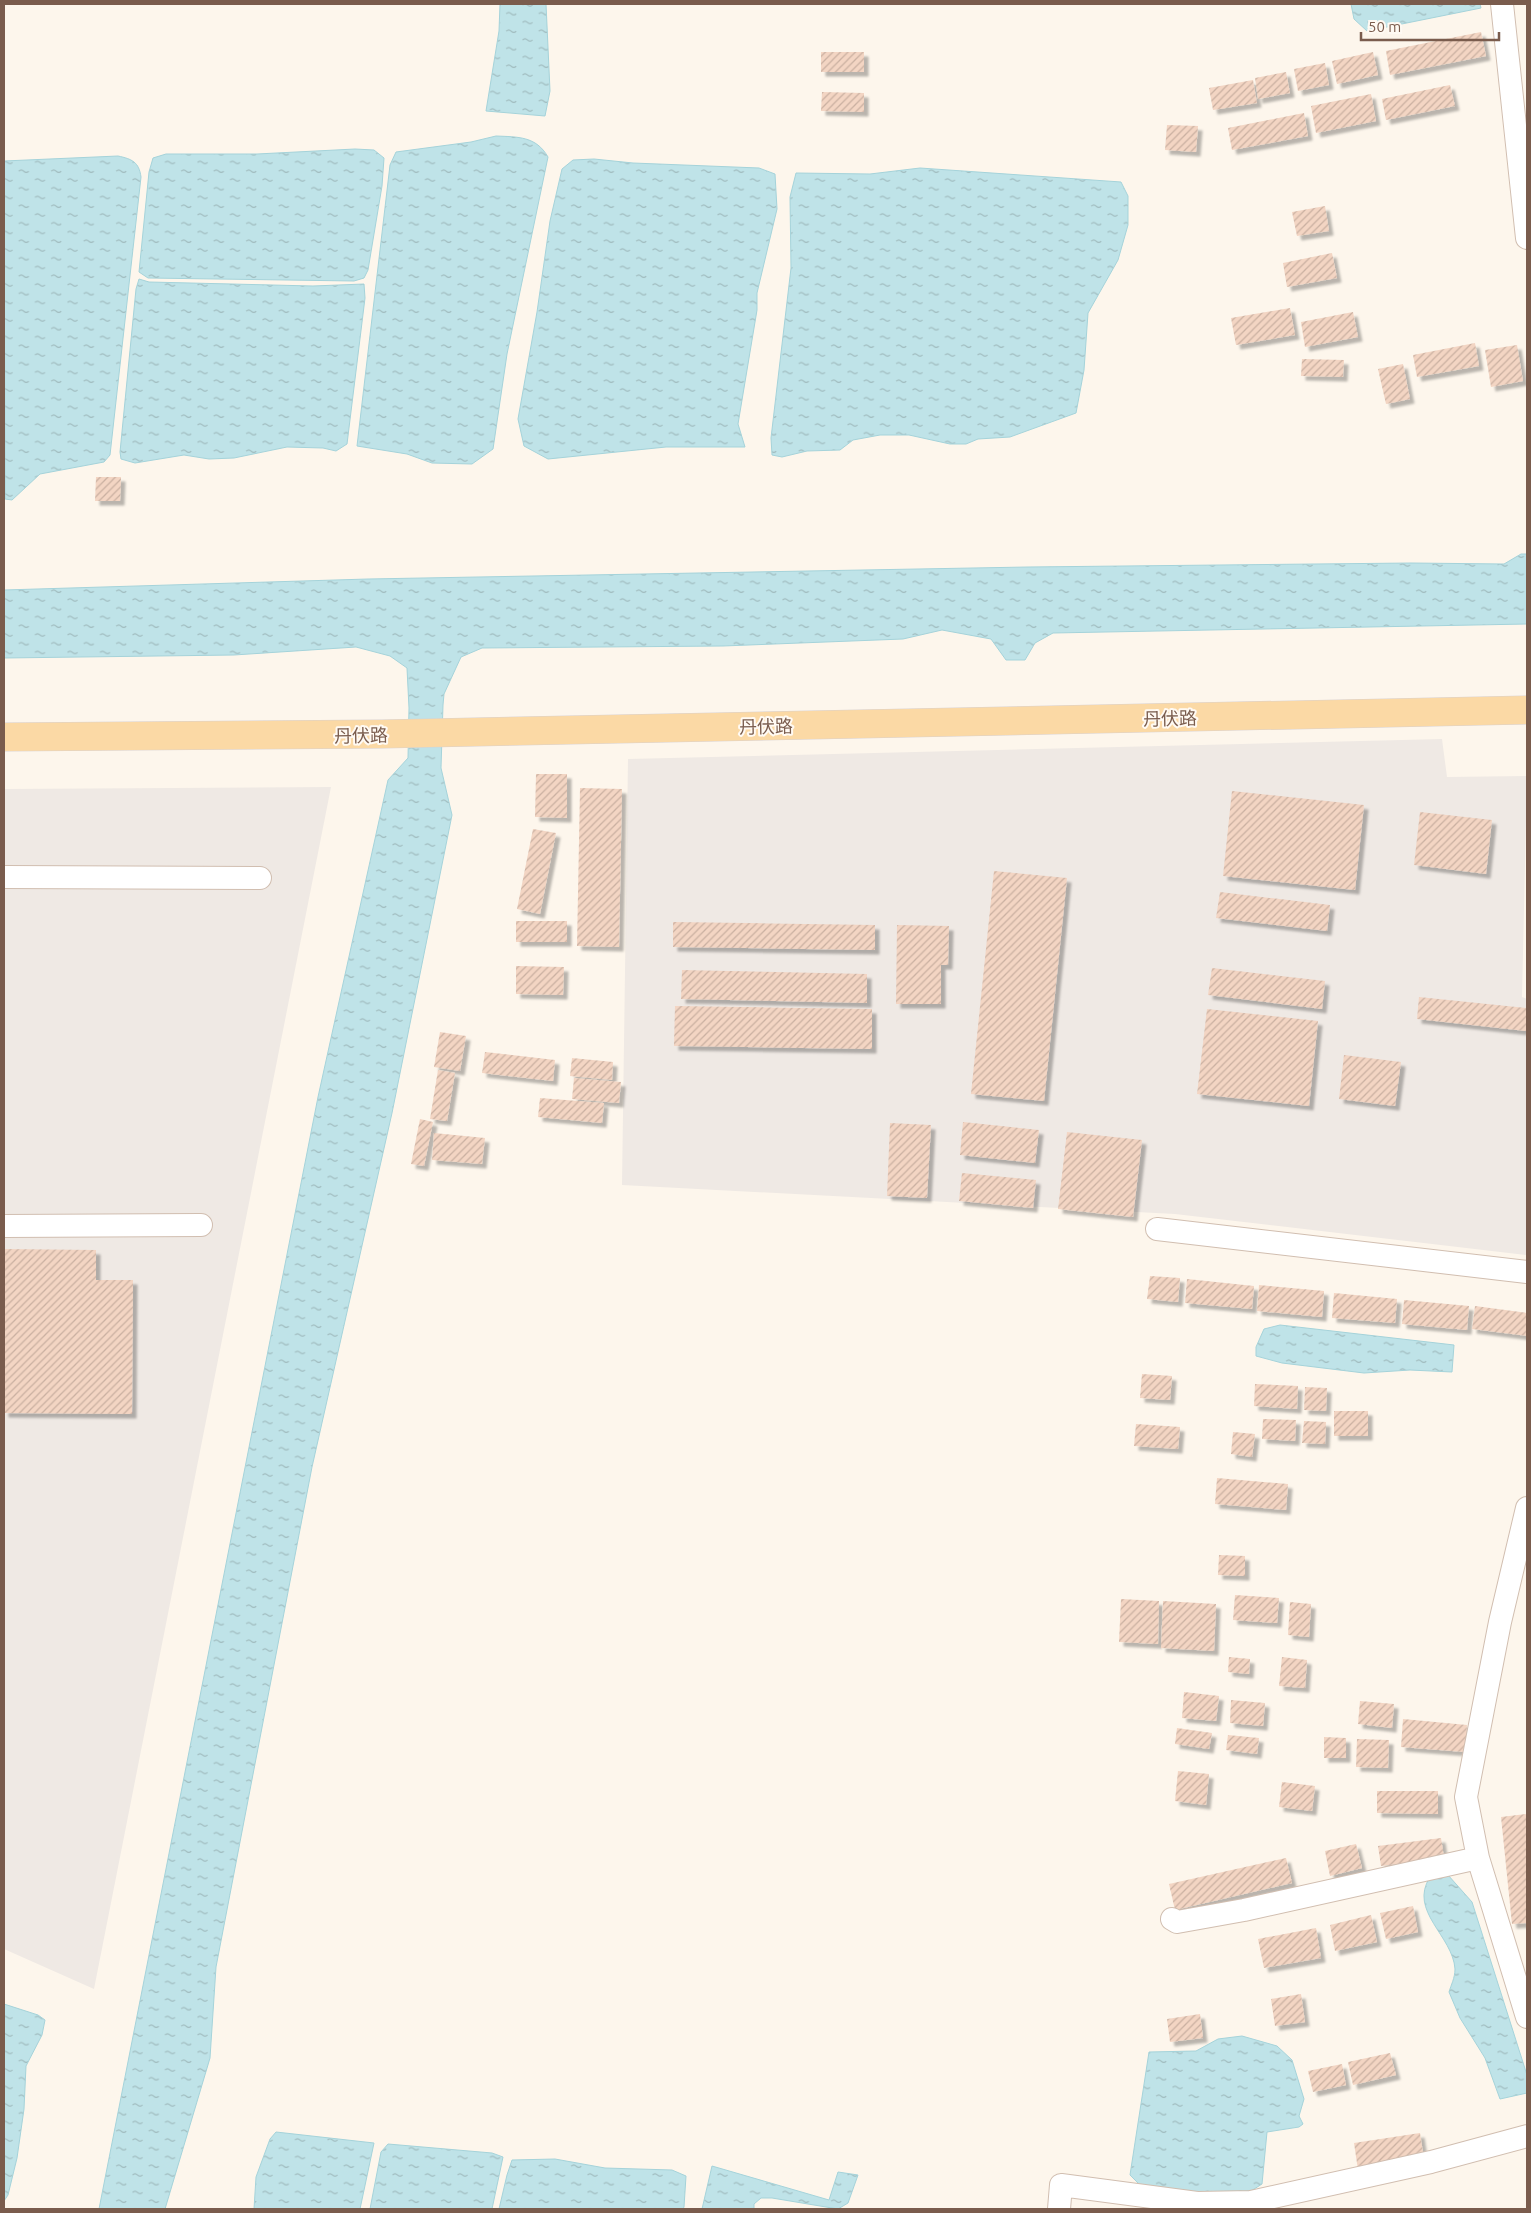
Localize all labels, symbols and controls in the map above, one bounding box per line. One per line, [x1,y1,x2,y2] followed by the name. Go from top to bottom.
[1361,10,1498,42] scale bar
[1368,18,1401,35] text: 50 m
[1143,708,1197,728] street label: 丹伏路
[739,716,793,736] street label: 丹伏路
[334,725,388,745] street label: 丹伏路

